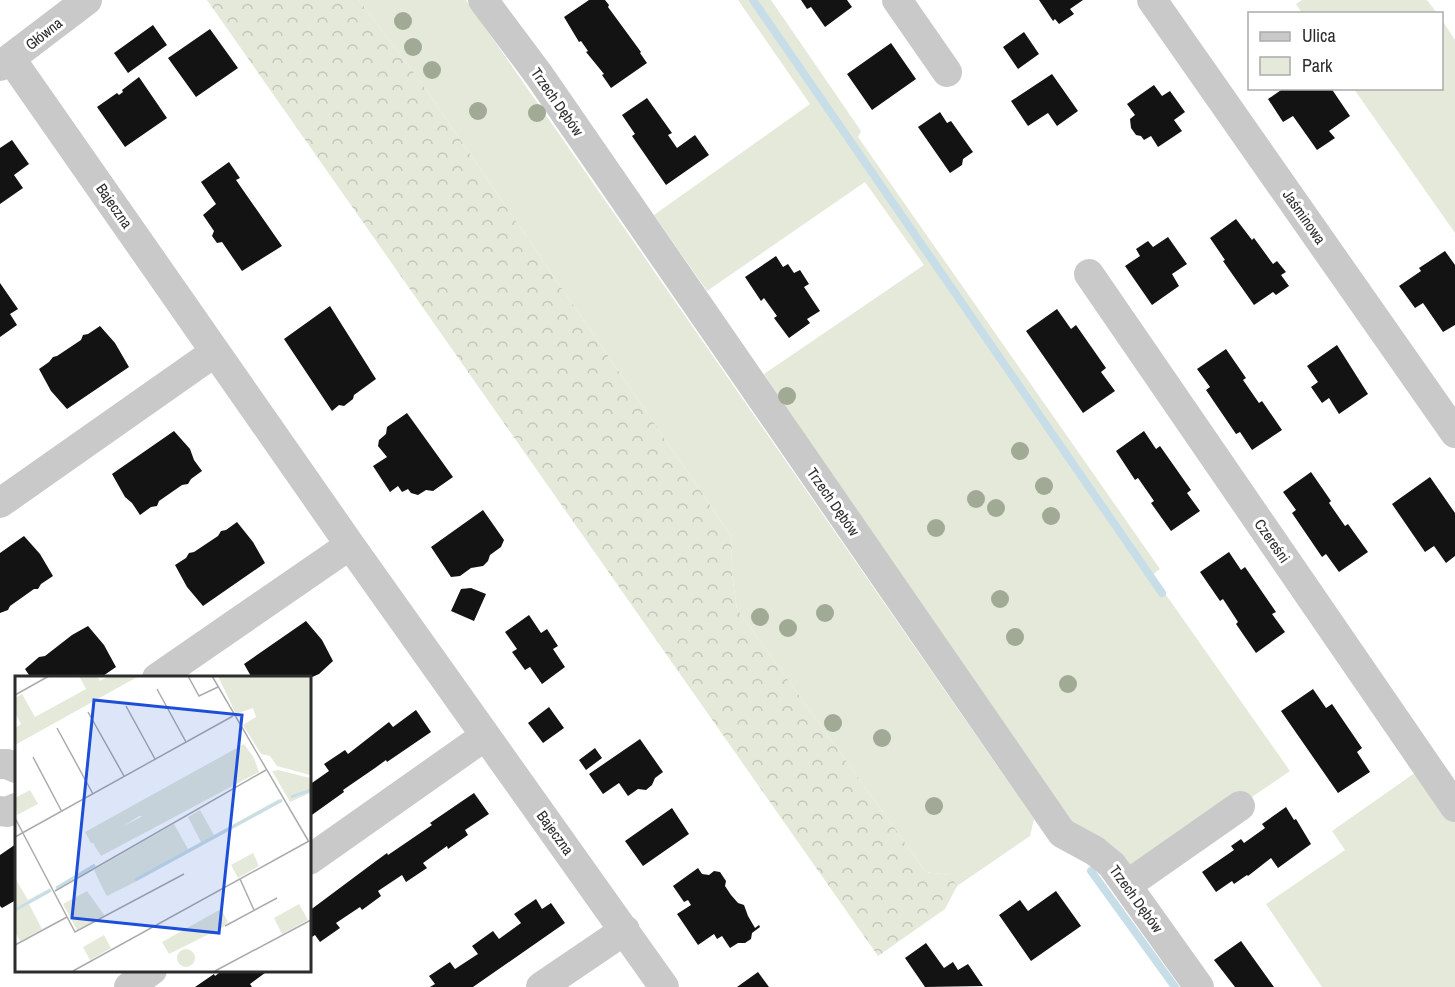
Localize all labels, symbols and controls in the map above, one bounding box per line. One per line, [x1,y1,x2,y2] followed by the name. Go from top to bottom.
[21,12,67,55] street label: Główna
[1248,12,1443,90] legend
[1302,23,1336,48] text: Ulica
[1302,53,1333,78] text: Park
[526,63,589,140] street label: Trzech Dębów
[91,179,138,233] street label: Bajeczna
[1278,185,1331,248] street label: Jaśminowa
[802,463,865,540] street label: Trzech Dębów
[1250,515,1295,567] street label: Czereśni
[15,676,310,972] inset map
[532,806,579,859] street label: Bajeczna
[1105,861,1168,937] street label: Trzech Dębów

